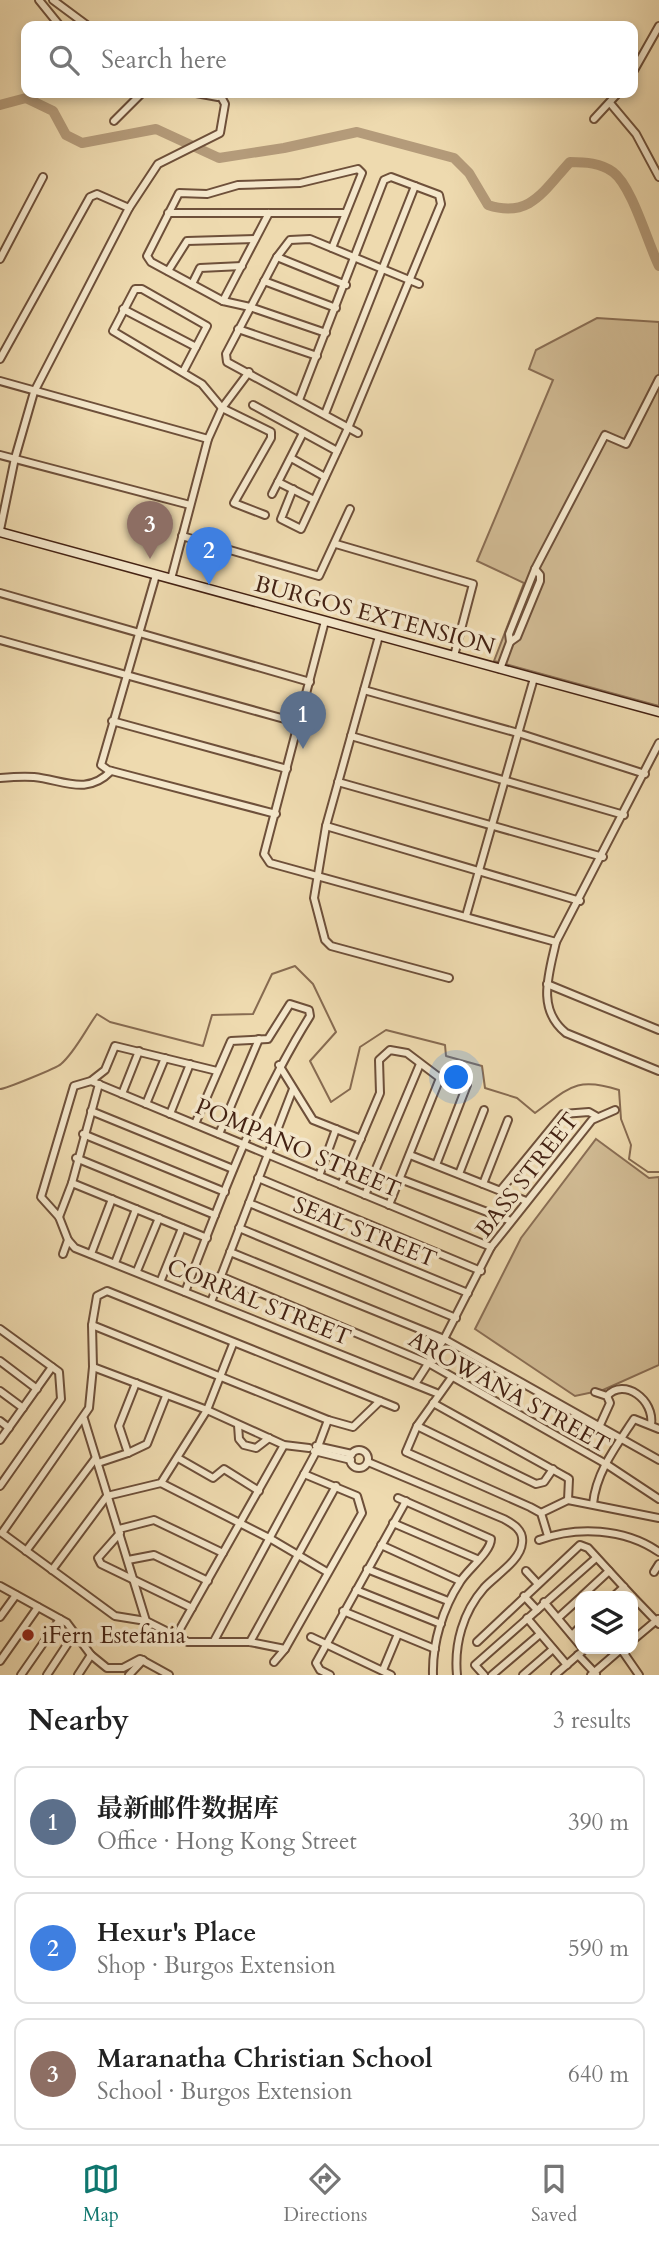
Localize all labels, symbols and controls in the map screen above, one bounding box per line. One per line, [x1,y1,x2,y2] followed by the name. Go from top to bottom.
[21,21,638,98] search box
[45,41,83,79] icon: search
[101,42,227,77] text: Search here
[127,501,173,559] pin: 3
[186,527,232,585] pin: 2
[251,568,499,662] street label: BURGOS EXTENSION
[280,691,326,749] pin: 1
[439,1060,473,1094] your location
[191,1091,406,1205] street label: POMPANO STREET
[468,1106,586,1244] street label: BASS STREET
[289,1189,441,1275] street label: SEAL STREET
[163,1251,355,1353] street label: CORRAL STREET
[403,1324,615,1460] street label: AROWANA STREET
[575,1591,638,1654] map controls
[575,1591,638,1654] button: layers
[42,1620,186,1651] place label: iFern Estefania
[20,1627,36,1643] marker: iFern Estefania
[28,1700,129,1741] text: Nearby
[553,1705,631,1736] text: 3 results
[97,1791,279,1826] text: 最新邮件数据库
[47,1807,59,1838] text: 1
[568,1807,629,1838] text: 390 m
[97,1826,357,1857] text: Office · Hong Kong Street
[97,1915,256,1950] text: Hexur's Place
[47,1933,59,1964] text: 2
[568,1933,629,1964] text: 590 m
[97,1950,336,1981] text: Shop · Burgos Extension
[97,2041,433,2076] text: Maranatha Christian School
[47,2059,59,2090] text: 3
[568,2059,629,2090] text: 640 m
[97,2076,352,2107] text: School · Burgos Extension
[82,2160,120,2228] tab: Map
[284,2160,367,2228] tab: Directions
[531,2160,577,2228] tab: Saved

